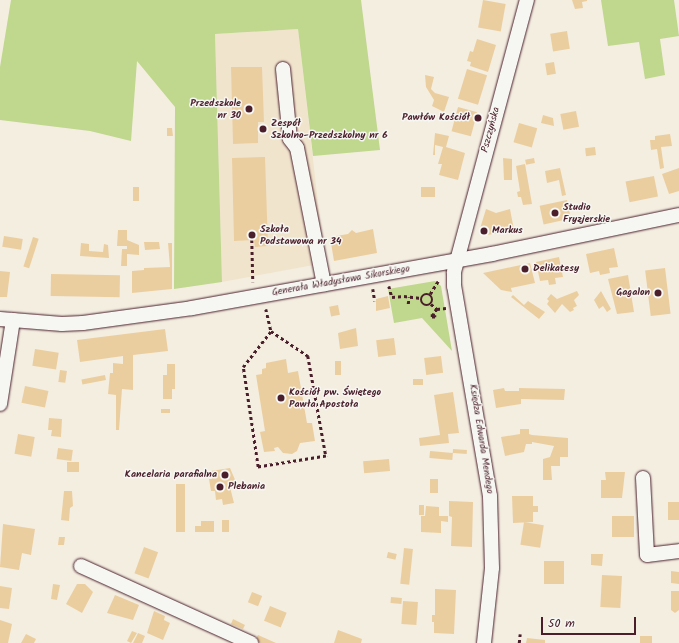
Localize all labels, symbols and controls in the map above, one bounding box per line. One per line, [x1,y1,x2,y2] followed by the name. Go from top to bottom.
[190,97,241,120] place label: Przedszkole nr 30
[244,104,254,114] marker: Przedszkole nr 30
[479,106,503,154] street label: Pszczyńska
[402,112,470,124] place label: Pawłów Kościół
[473,113,483,123] marker: Pawłów Kościół
[271,117,388,140] place label: Zespół Szkolno-Przedszkolny nr 6
[258,124,268,134] marker: Zespół Szkolno-Przedszkolny nr 6
[563,201,610,224] place label: Studio Fryzjerskie
[550,208,560,218] marker: Studio Fryzjerskie
[260,223,341,246] place label: Szkoła Podstawowa nr 34
[492,225,523,237] place label: Markus
[479,226,489,236] marker: Markus
[247,230,257,240] marker: Szkoła Podstawowa nr 34
[271,263,411,299] street label: Generała Władysława Sikorskiego
[533,263,579,275] place label: Delikatesy
[520,264,530,274] marker: Delikatesy
[616,287,650,299] place label: Gagalon
[653,288,663,298] marker: Gagalon
[466,383,496,495] street label: Księdza Edwarda Mendego
[289,386,381,410] place label: Kościół pw. Świętego Pawła Apostoła
[276,393,286,403] marker: Kościół pw. Świętego Pawła Apostoła
[125,469,217,481] place label: Kancelaria parafialna
[220,470,230,480] marker: Kancelaria parafialna
[228,481,265,493] place label: Plebania
[215,482,225,492] marker: Plebania
[543,609,638,635] scale bar
[548,614,575,633] text: 50 m

